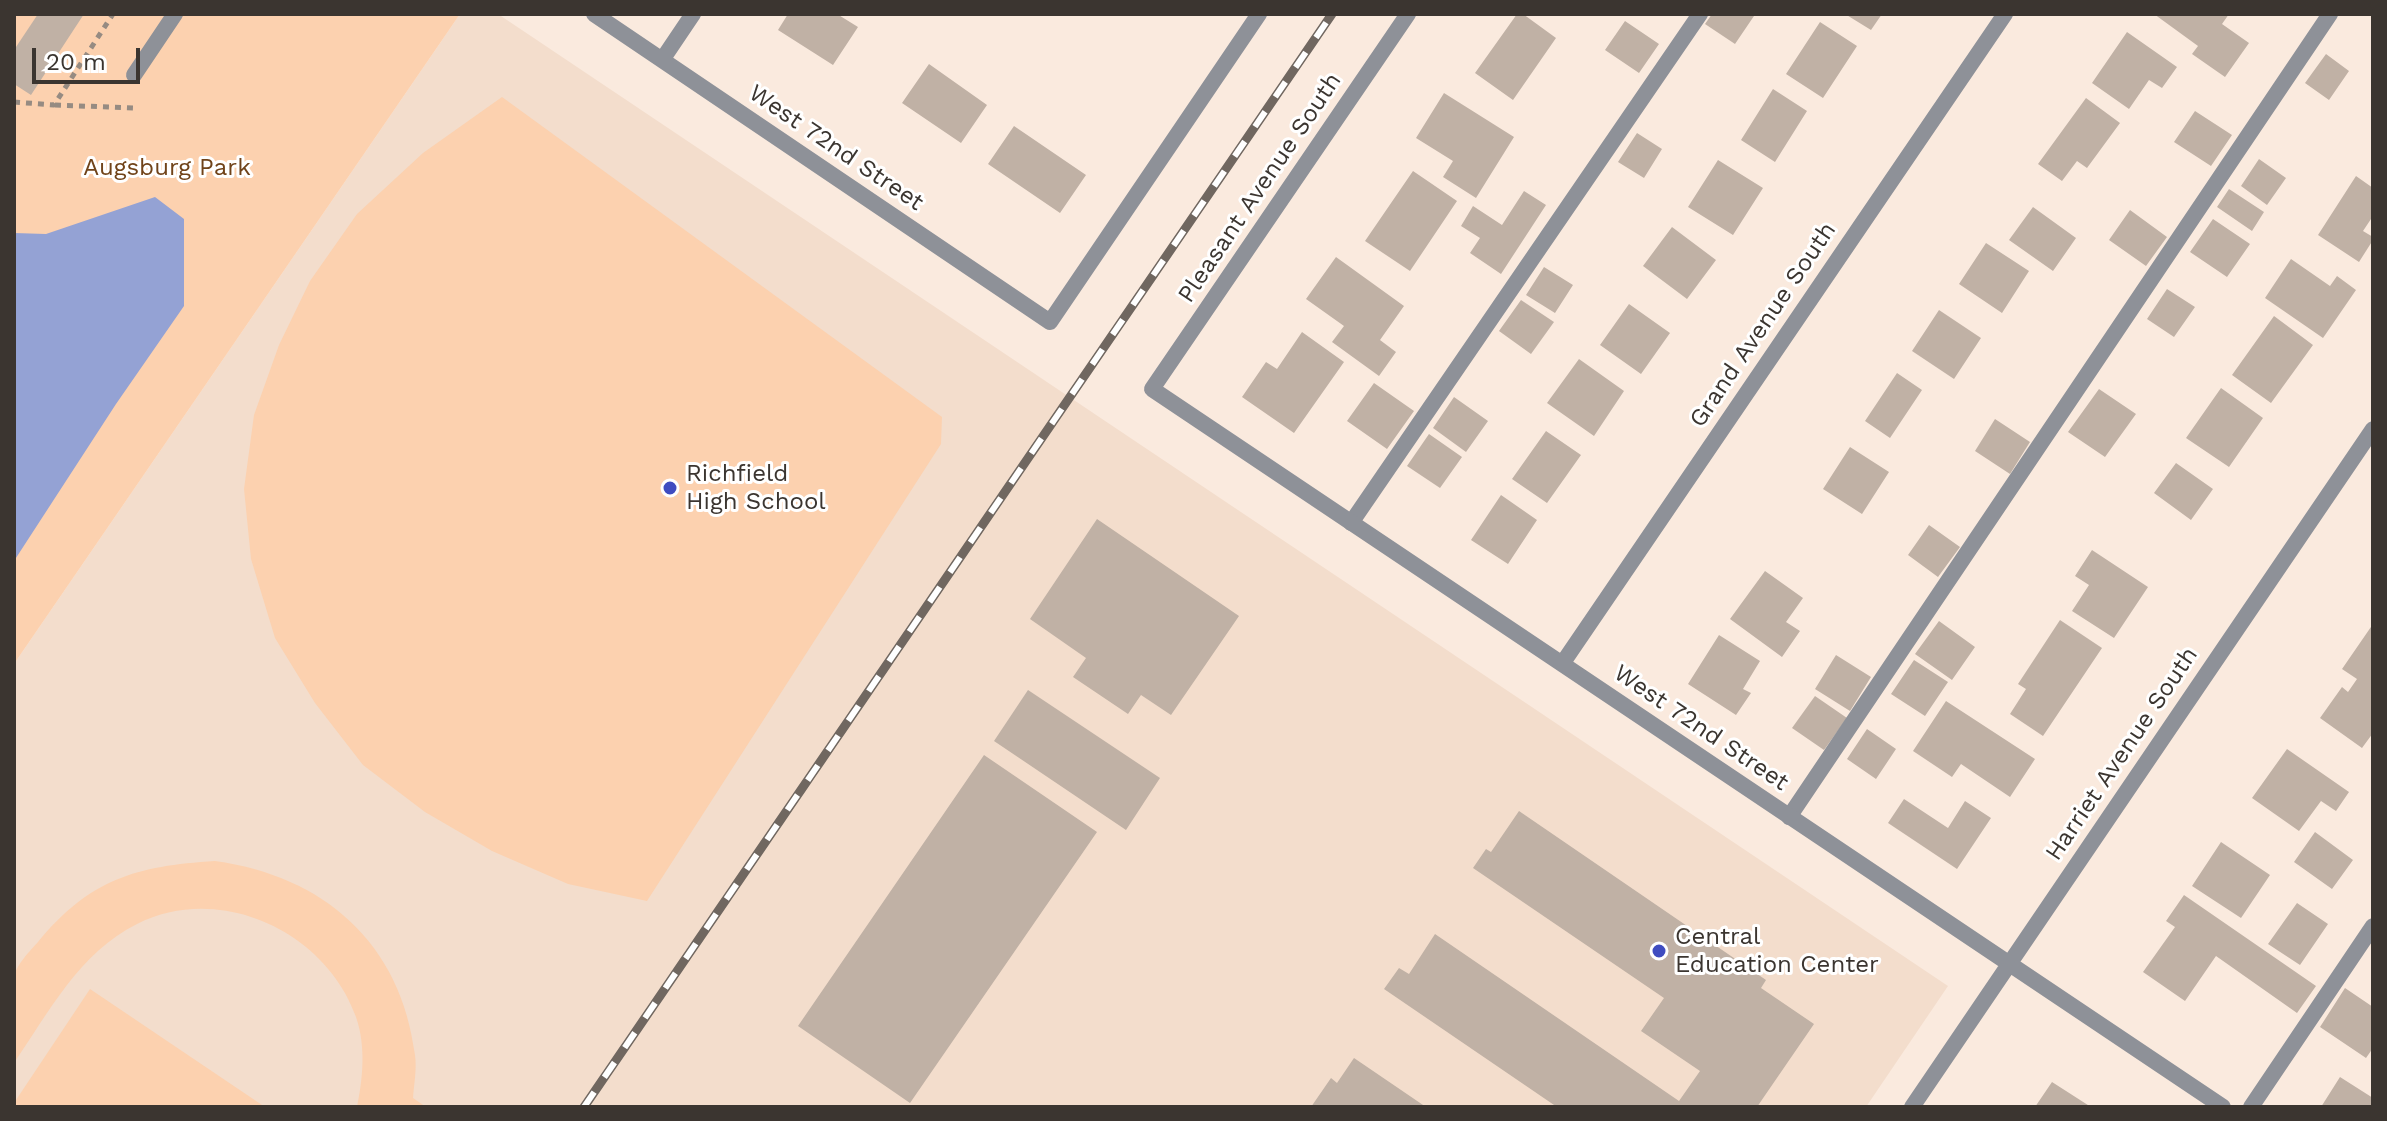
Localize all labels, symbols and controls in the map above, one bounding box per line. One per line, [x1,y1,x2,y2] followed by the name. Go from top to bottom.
[36,32,144,82] scale bar
[46,48,106,76] text: 20 m
[1172,68,1348,308] street label: Pleasant Avenue South
[743,79,929,217] street label: West 72nd Street
[83,154,251,182] park label: Augsburg Park
[1684,217,1842,433] street label: Grand Avenue South
[686,460,826,516] place label: Richfield High School
[661,479,679,497] marker: Richfield High School
[2040,642,2204,866] street label: Harriet Avenue South
[1608,659,1794,797] street label: West 72nd Street
[1675,923,1879,979] place label: Central Education Center
[1650,942,1668,960] marker: Central Education Center

